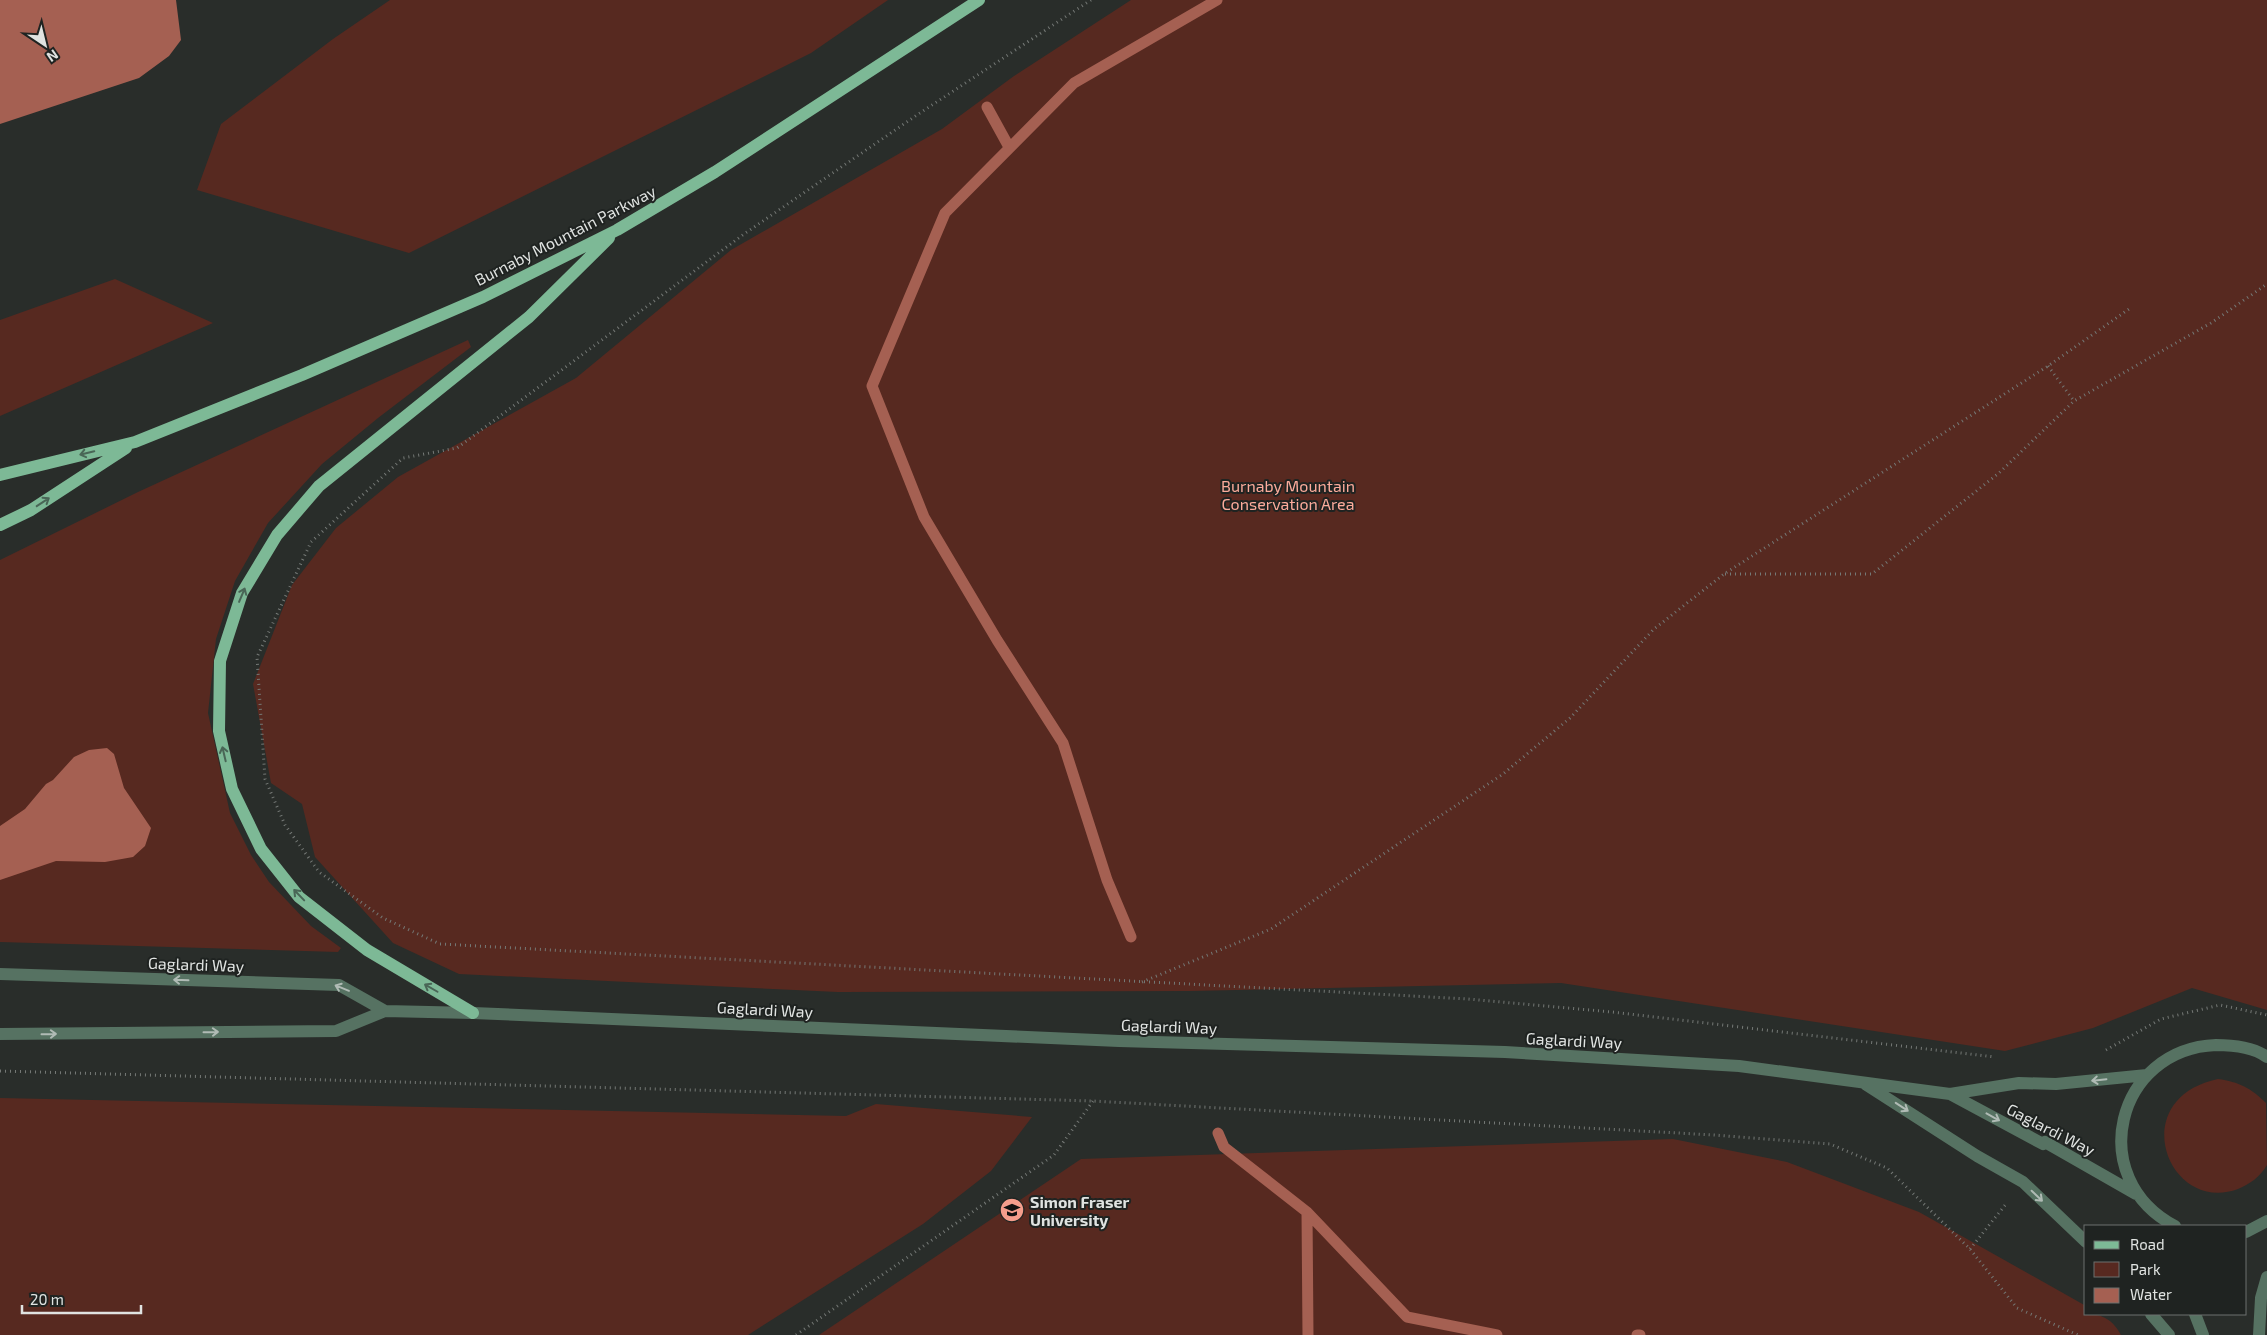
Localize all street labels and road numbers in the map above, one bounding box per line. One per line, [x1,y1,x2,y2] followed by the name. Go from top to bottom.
[471,181,659,289] street label: Burnaby Mountain Parkway
[148,953,245,975] street label: Gaglardi Way
[716,997,814,1021] street label: Gaglardi Way
[1121,1015,1218,1037] street label: Gaglardi Way
[1525,1028,1623,1052] street label: Gaglardi Way
[2004,1099,2099,1160] street label: Gaglardi Way

